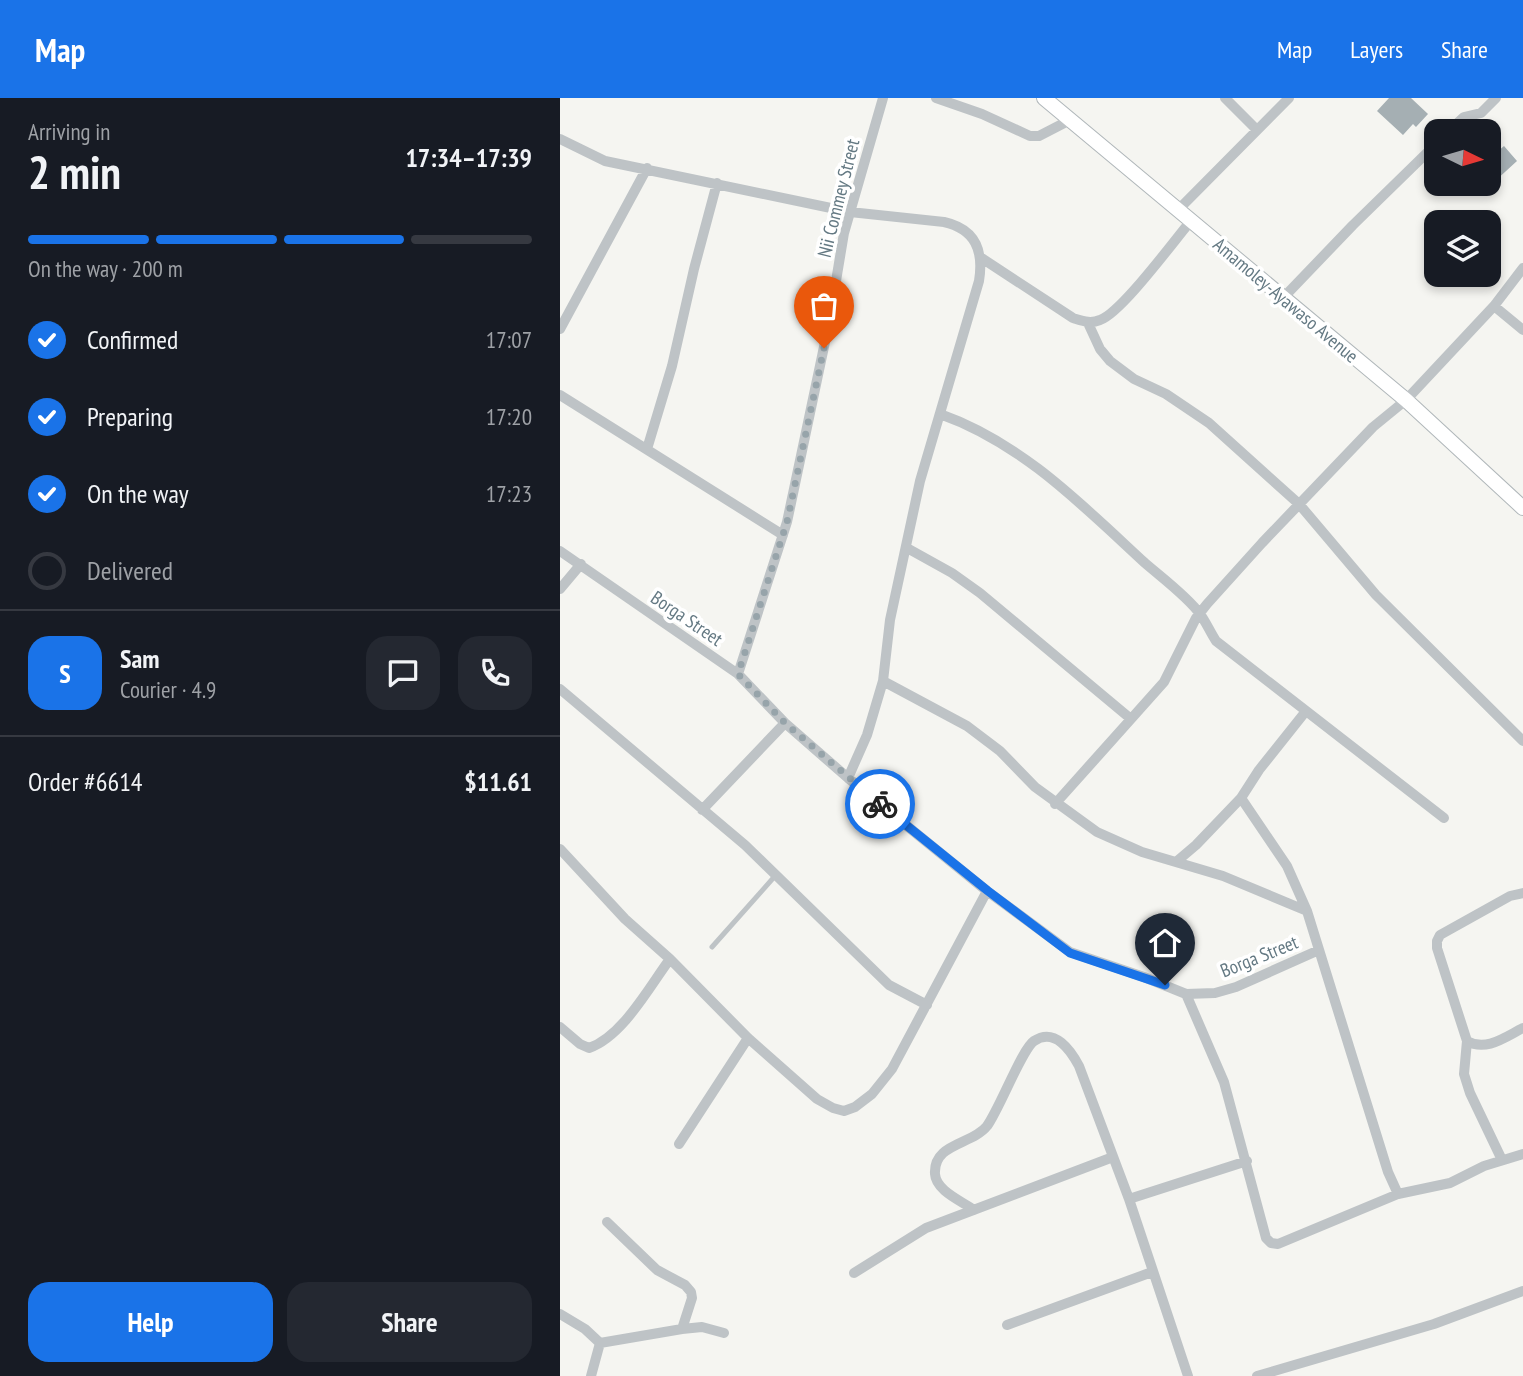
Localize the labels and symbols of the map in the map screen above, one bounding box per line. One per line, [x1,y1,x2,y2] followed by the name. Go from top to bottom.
[1424,119,1502,196] north arrow
[812,136,864,260] street label: Nii Commey Street
[1208,232,1364,368] street label: Amamoley-Ayawaso Avenue
[794,276,854,348] pin
[646,585,728,651] street label: Borga Street
[845,769,915,839] courier
[1135,913,1195,985] pin
[1217,929,1302,982] street label: Borga Street

